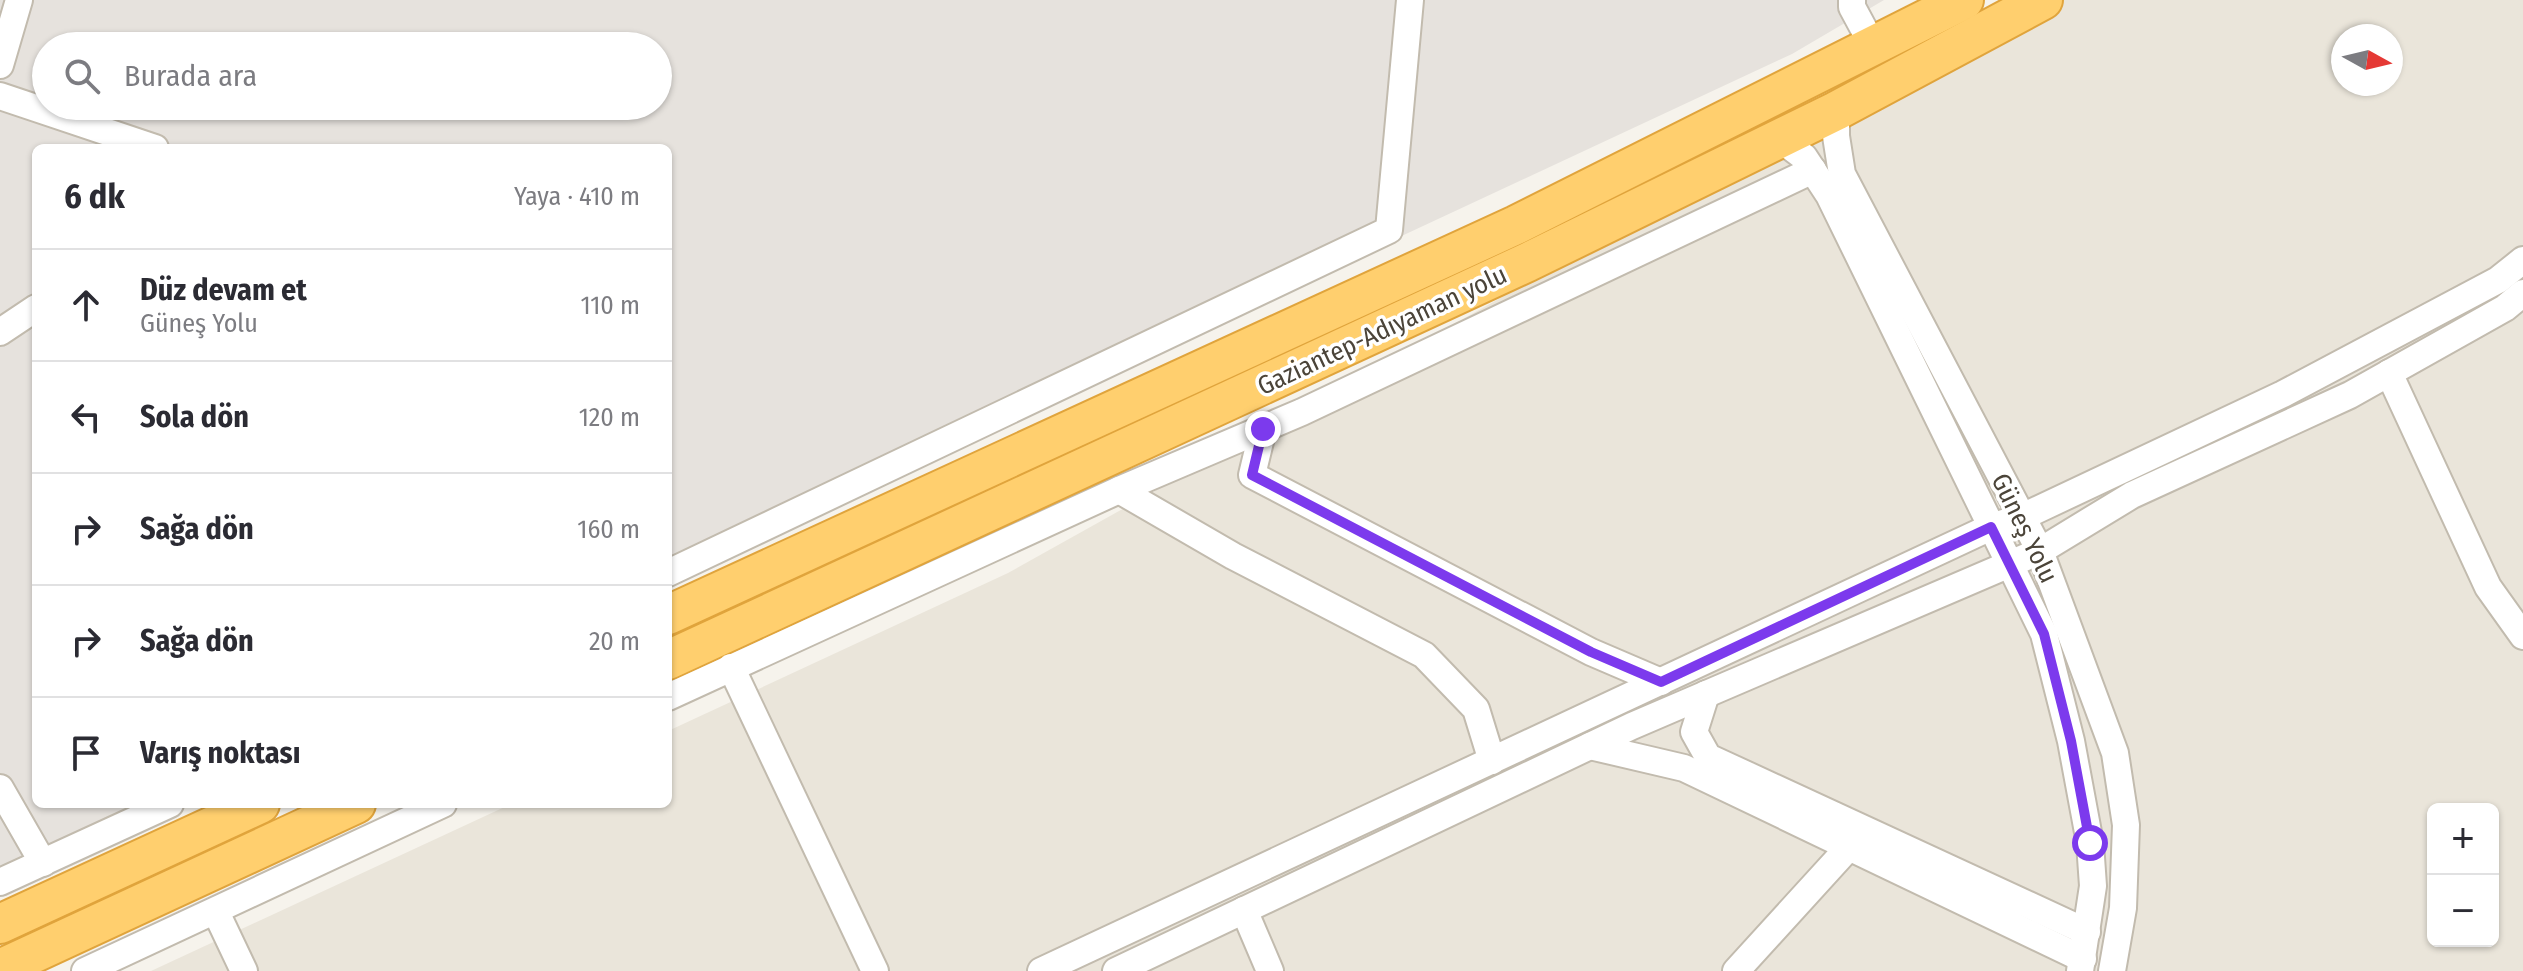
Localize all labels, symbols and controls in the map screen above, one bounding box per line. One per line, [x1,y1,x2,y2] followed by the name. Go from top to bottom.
[2331,24,2403,96] north arrow
[32,32,672,120] search box
[60,54,104,98] icon: search
[124,58,257,94] text: Burada ara
[64,176,125,217] text: 6 dk
[514,181,640,212] text: Yaya · 410 m
[1253,259,1512,402] street label: Gaziantep-Adıyaman yolu
[140,272,307,308] text: Düz devam et
[64,283,108,327] icon: ahead
[580,290,640,321] text: 110 m
[140,308,258,339] text: Güneş Yolu
[64,395,108,439] icon: left
[140,399,249,435] text: Sola dön
[579,402,640,433] text: 120 m
[1245,411,1281,447] route end
[1985,468,2064,588] street label: Güneş Yolu
[64,507,108,551] icon: right
[140,511,254,547] text: Sağa dön
[577,514,640,545] text: 160 m
[64,619,108,663] icon: right
[140,623,254,659] text: Sağa dön
[589,626,640,657] text: 20 m
[64,731,108,775] icon: arrive
[140,735,301,771] text: Varış noktası
[2427,803,2499,947] map controls
[2427,803,2499,875] button: +
[2072,825,2108,861] route start
[2427,875,2499,947] button: −

